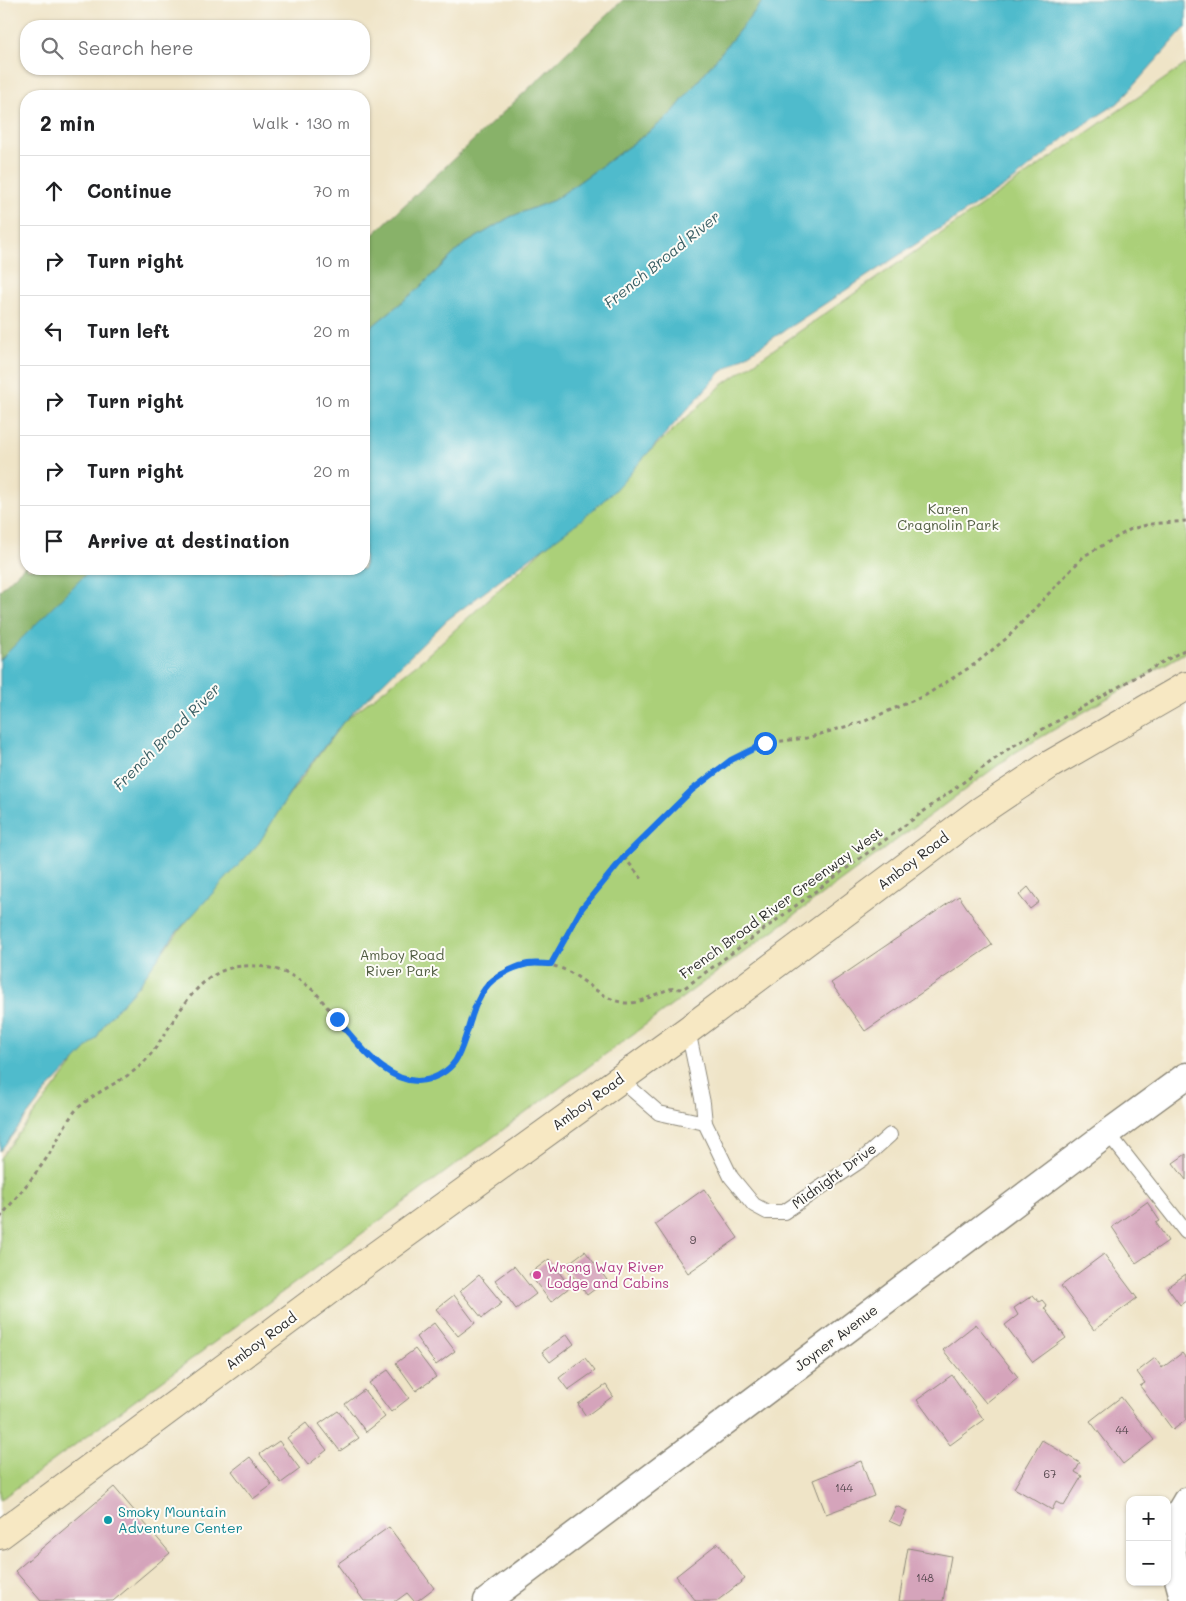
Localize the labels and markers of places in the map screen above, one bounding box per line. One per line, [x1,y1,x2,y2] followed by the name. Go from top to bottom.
[547,1257,669,1292] place label: Wrong Way River Lodge and Cabins
[531,1269,543,1281] marker: Wrong Way River Lodge and Cabins
[118,1502,243,1537] place label: Smoky Mountain Adventure Center
[102,1514,114,1526] marker: Smoky Mountain Adventure Center

